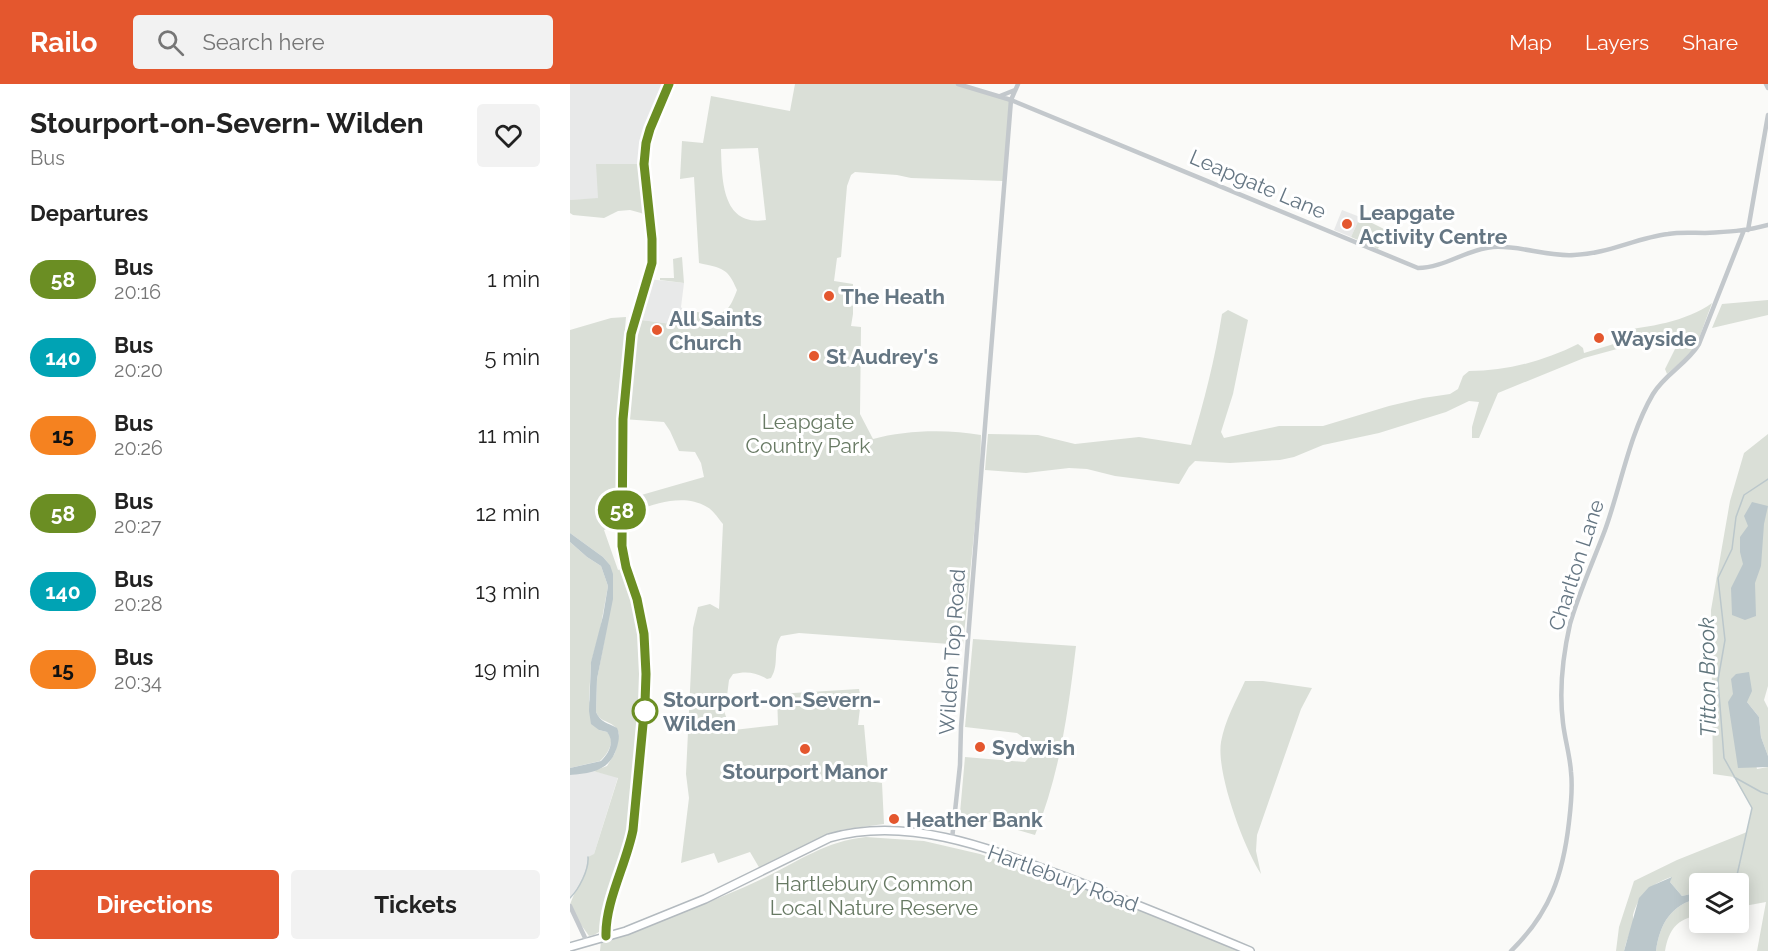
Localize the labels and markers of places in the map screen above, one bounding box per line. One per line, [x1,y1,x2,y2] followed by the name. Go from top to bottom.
[1359,200,1508,249] place label: Leapgate Activity Centre
[1340,217,1354,231] marker: Leapgate Activity Centre
[841,284,945,309] place label: The Heath
[822,289,836,303] marker: The Heath
[669,306,762,355] place label: All Saints Church
[650,323,664,337] marker: All Saints Church
[1611,326,1697,351] place label: Wayside
[1592,331,1606,345] marker: Wayside
[826,344,938,369] place label: St Audrey's
[807,349,821,363] marker: St Audrey's
[663,687,881,736] place label: Stourport-on-Severn- Wilden
[632,698,658,724] marker: Stourport-on-Severn- Wilden
[992,735,1075,760] place label: Sydwish
[973,740,987,754] marker: Sydwish
[798,742,812,756] marker: Stourport Manor
[722,759,888,784] place label: Stourport Manor
[906,807,1043,832] place label: Heather Bank
[887,812,901,826] marker: Heather Bank

